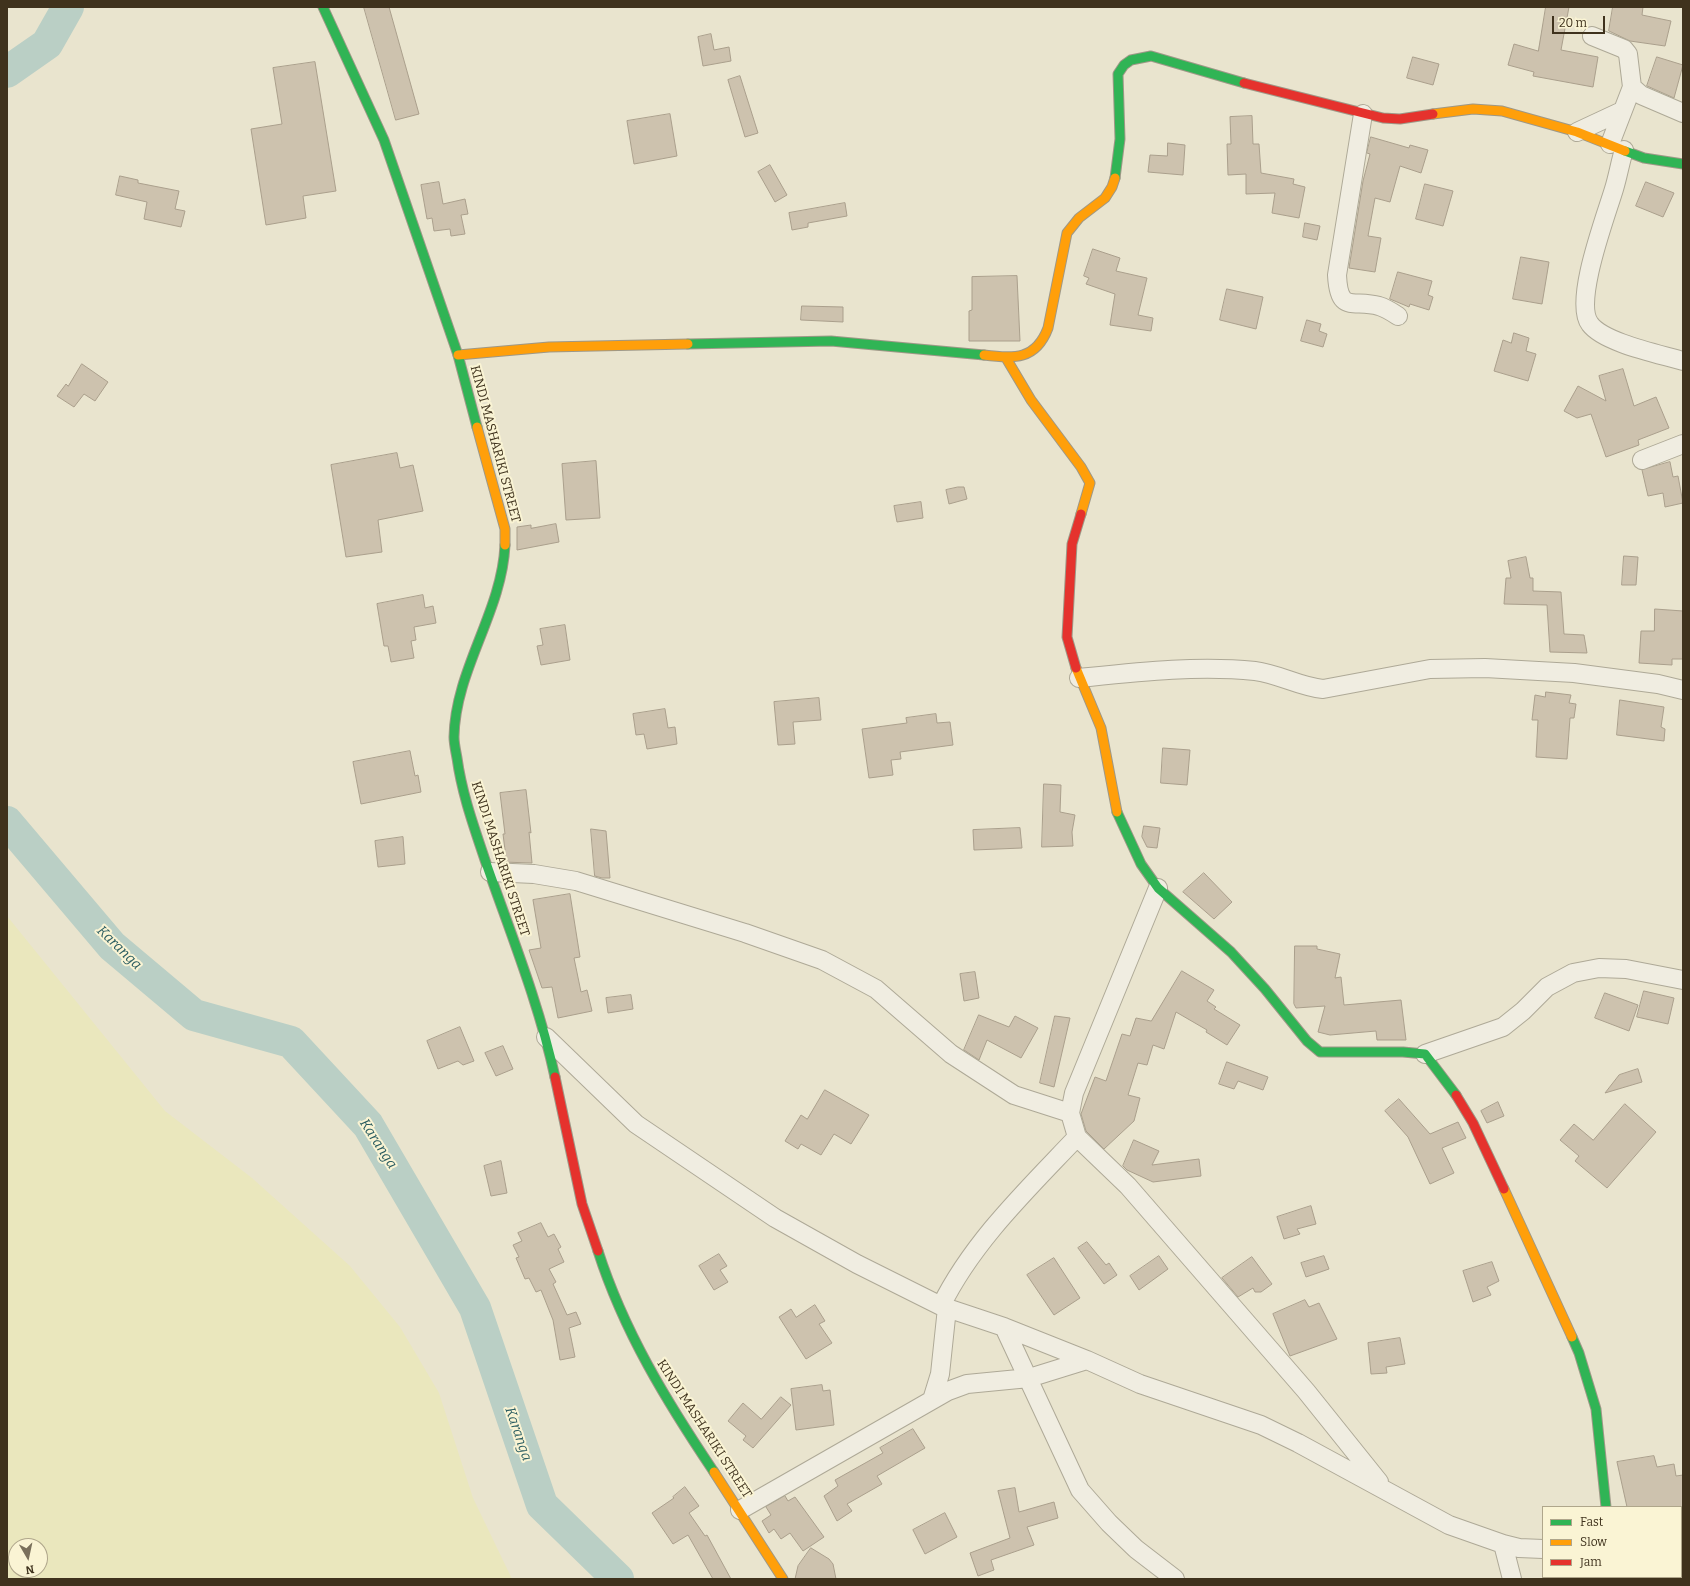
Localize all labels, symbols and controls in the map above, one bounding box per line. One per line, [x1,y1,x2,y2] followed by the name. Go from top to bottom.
[1554,8,1607,34] scale bar
[1559,16,1587,30] text: 20 m
[466,364,524,524] street label: KINDI MASHARIKI STREET
[468,780,532,938] street label: KINDI MASHARIKI STREET
[93,923,145,973] water label: Karanga
[356,1116,400,1172] water label: Karanga
[653,1357,755,1501] street label: KINDI MASHARIKI STREET
[501,1405,535,1463] water label: Karanga
[1542,1506,1682,1578] legend
[1580,1515,1603,1529] text: Fast
[1580,1535,1607,1549] text: Slow
[8,1538,48,1578] north arrow
[1580,1555,1602,1569] text: Jam
[25,1562,35,1576] text: N

